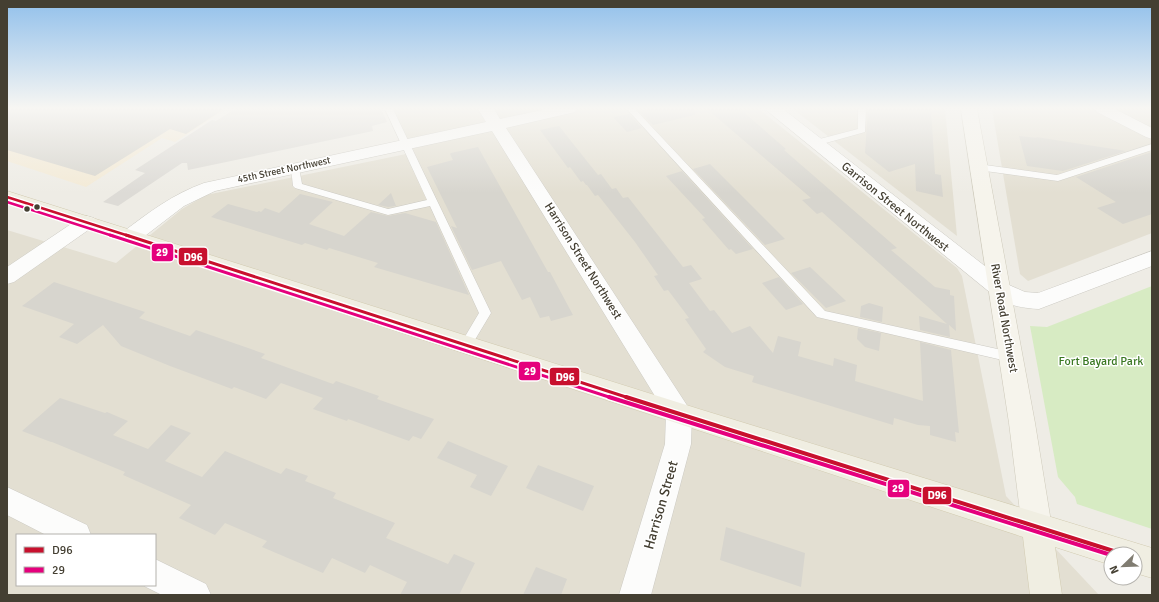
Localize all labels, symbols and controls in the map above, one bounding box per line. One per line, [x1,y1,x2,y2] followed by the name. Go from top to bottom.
[236,154,332,186] street label: 45th Street Northwest
[838,159,952,255] street label: Garrison Street Northwest
[541,200,625,322] street label: Harrison Street Northwest
[32,202,42,212] unlabelled marker
[22,204,32,214] unlabelled marker
[151,243,174,262] line badge: 29
[156,246,168,259] text: 29
[178,247,208,266] line badge: D96
[183,251,203,264] text: D96
[987,262,1021,374] street label: River Road Northwest
[1059,354,1143,369] park label: Fort Bayard Park
[518,361,541,381] line badge: 29
[524,365,536,378] text: 29
[549,367,580,386] line badge: D96
[555,371,575,384] text: D96
[640,459,682,551] street label: Harrison Street
[887,479,910,498] line badge: 29
[892,482,904,495] text: 29
[922,486,952,505] line badge: D96
[927,489,947,502] text: D96
[16,534,156,586] legend
[52,543,73,558] text: D96
[1103,546,1143,586] north arrow
[52,563,65,578] text: 29
[1107,564,1122,576] text: N

